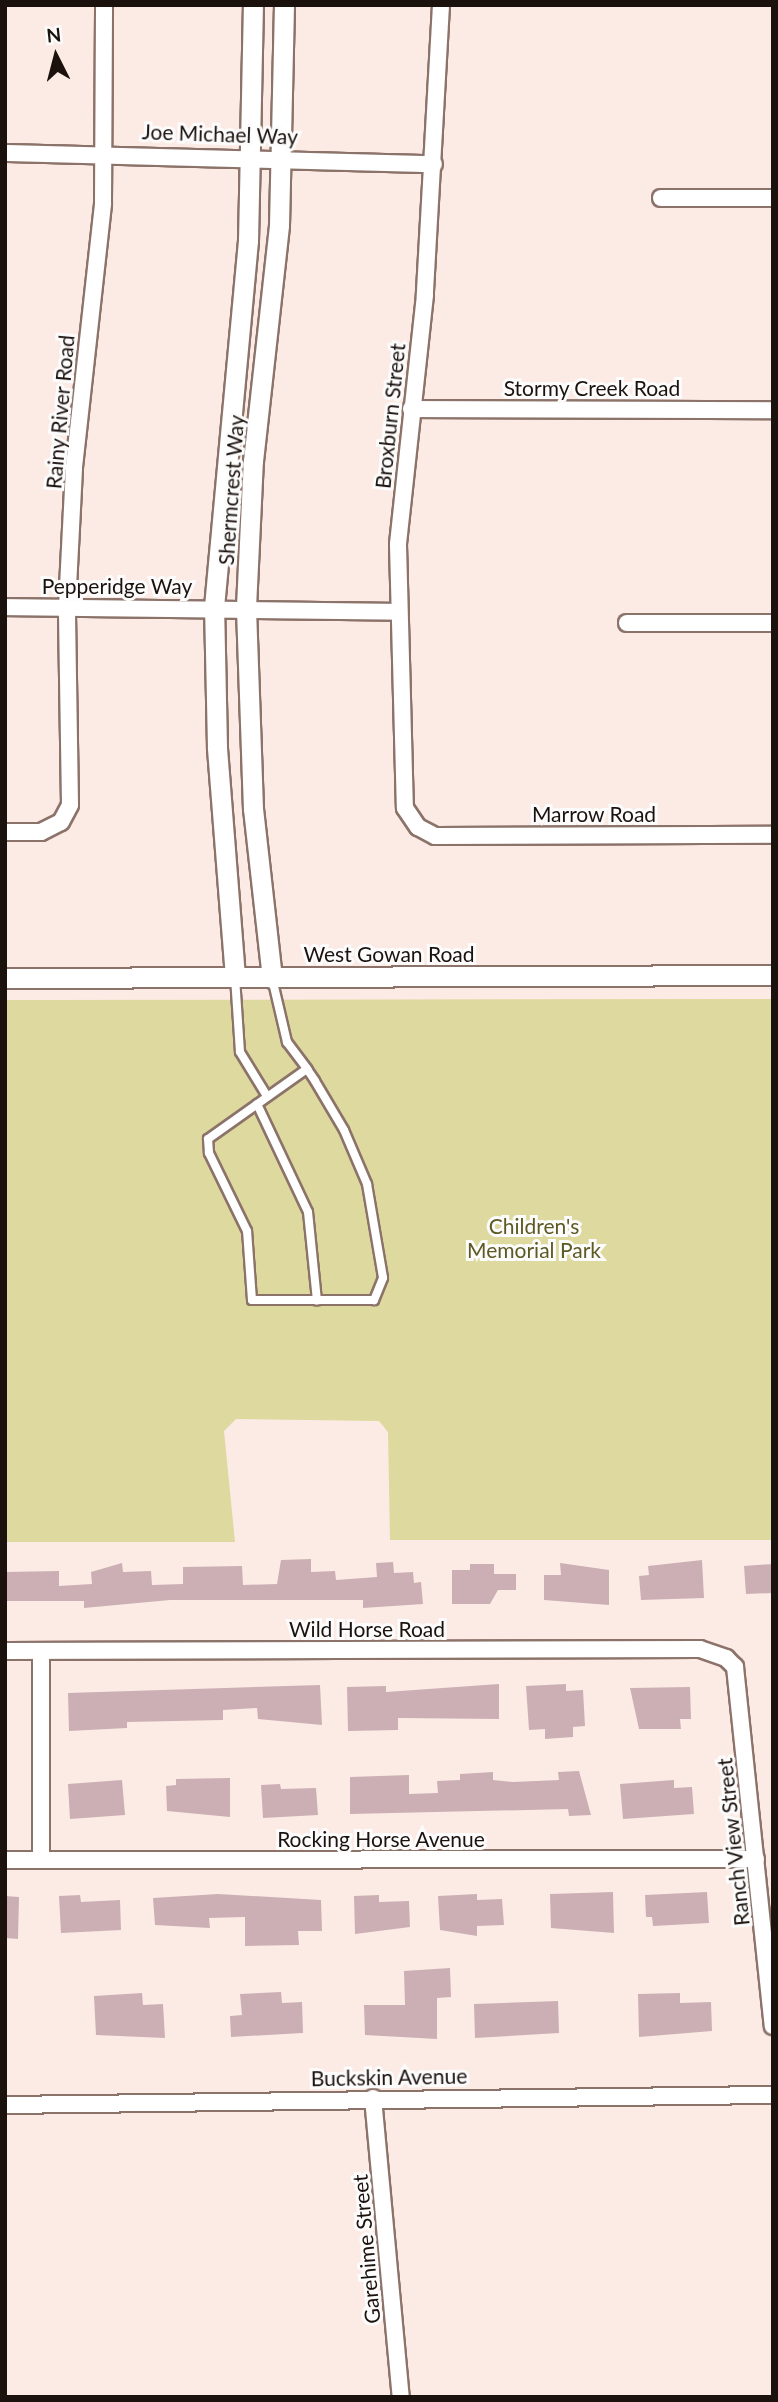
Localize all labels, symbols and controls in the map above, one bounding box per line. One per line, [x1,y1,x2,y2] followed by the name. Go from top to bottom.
[21,21,91,91] north arrow
[45,22,62,47] text: N
[141,119,299,149] street label: Joe Michael Way
[41,333,79,491] street label: Rainy River Road
[370,342,410,490] street label: Broxburn Street
[503,375,681,401] street label: Stormy Creek Road
[213,414,249,566] street label: Shermcrest Way
[41,573,193,599] street label: Pepperidge Way
[532,801,656,827] street label: Marrow Road
[303,941,475,967] street label: West Gowan Road
[467,1213,601,1263] park label: Children's Memorial Park
[289,1616,445,1642] street label: Wild Horse Road
[712,1756,754,1928] street label: Ranch View Street
[277,1826,485,1852] street label: Rocking Horse Avenue
[310,2063,468,2091] street label: Buckskin Avenue
[347,2173,385,2325] street label: Garehime Street

